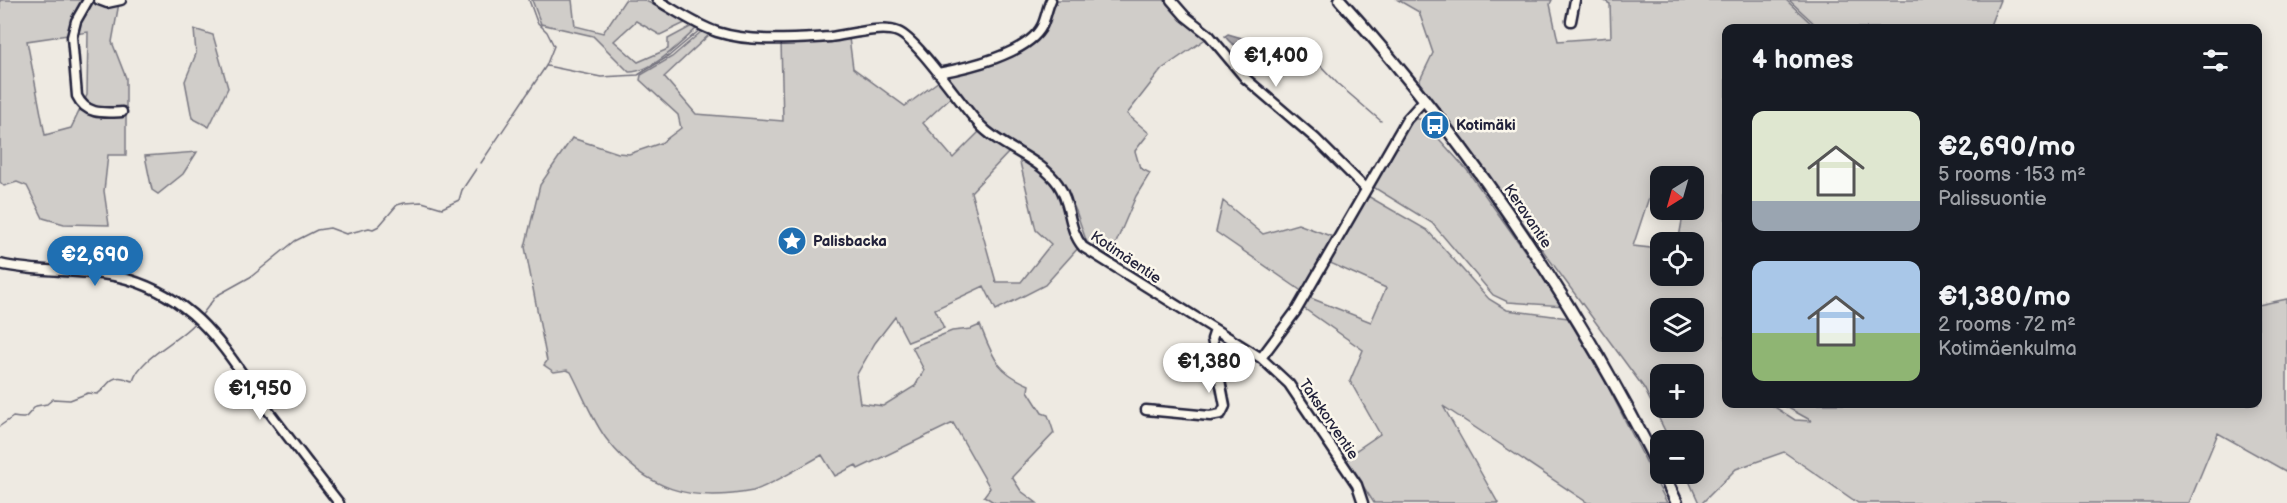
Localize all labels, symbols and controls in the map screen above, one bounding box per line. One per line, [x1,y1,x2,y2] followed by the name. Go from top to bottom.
[1227,37,1325,88] pin: €1,400
[1244,44,1308,68] text: €1,400
[2199,44,2232,77] icon: filters
[1752,45,1853,76] text: 4 homes
[1419,109,1451,141] bus stop icon: Kotimäki
[1456,116,1516,135] place label: Kotimäki
[1938,132,2075,163] text: €2,690/mo
[1800,135,1872,207] icon: home
[1938,163,2086,187] text: 5 rooms · 153 m²
[1650,166,1704,220] north arrow
[1650,166,1704,484] map controls
[1499,181,1556,252] street label: Keravantie
[1938,187,2047,211] text: Palissuontie
[776,225,808,257] place icon: Palisbacka
[1087,227,1165,288] street label: Kotimäentie
[813,232,887,251] place label: Palisbacka
[1650,232,1704,286] button: locate
[46,236,144,287] pin: €2,690
[61,243,129,267] text: €2,690
[1938,282,2071,313] text: €1,380/mo
[1800,285,1872,357] icon: home
[1650,298,1704,352] button: layers
[1938,313,2076,337] text: 2 rooms · 72 m²
[1938,337,2077,361] text: Kotimäenkulma
[1160,343,1258,394] pin: €1,380
[1177,350,1241,374] text: €1,380
[1650,364,1704,418] button: +
[211,370,309,421] pin: €1,950
[1295,375,1363,463] street label: Takskorventie
[228,377,292,401] text: €1,950
[1650,430,1704,484] button: −

